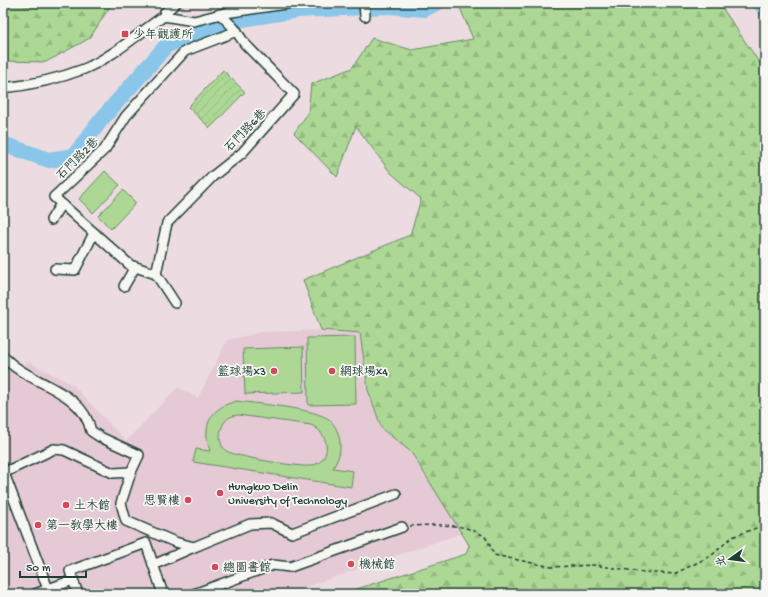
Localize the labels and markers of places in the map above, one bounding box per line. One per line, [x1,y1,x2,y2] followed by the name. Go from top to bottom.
[133,28,194,43] place label: 少年觀護所
[120,29,130,39] marker: 少年觀護所
[217,364,266,380] place label: 籃球場x3
[340,365,388,380] place label: 網球場x4
[269,366,279,376] marker: 籃球場x3
[327,366,337,376] marker: 網球場x4
[228,481,347,509] place label: Hungkuo Delin University of Technology
[215,488,225,498] marker: Hungkuo Delin University of Technology
[144,494,180,509] place label: 思賢樓
[183,495,193,505] marker: 思賢樓
[74,498,110,514] place label: 土木館
[61,500,71,510] marker: 土木館
[46,518,118,534] place label: 第一教學大樓
[33,520,43,530] marker: 第一教學大樓
[359,557,395,573] place label: 機械館
[346,559,356,569] marker: 機械館
[223,560,271,576] place label: 總圖書館
[210,562,220,572] marker: 總圖書館

